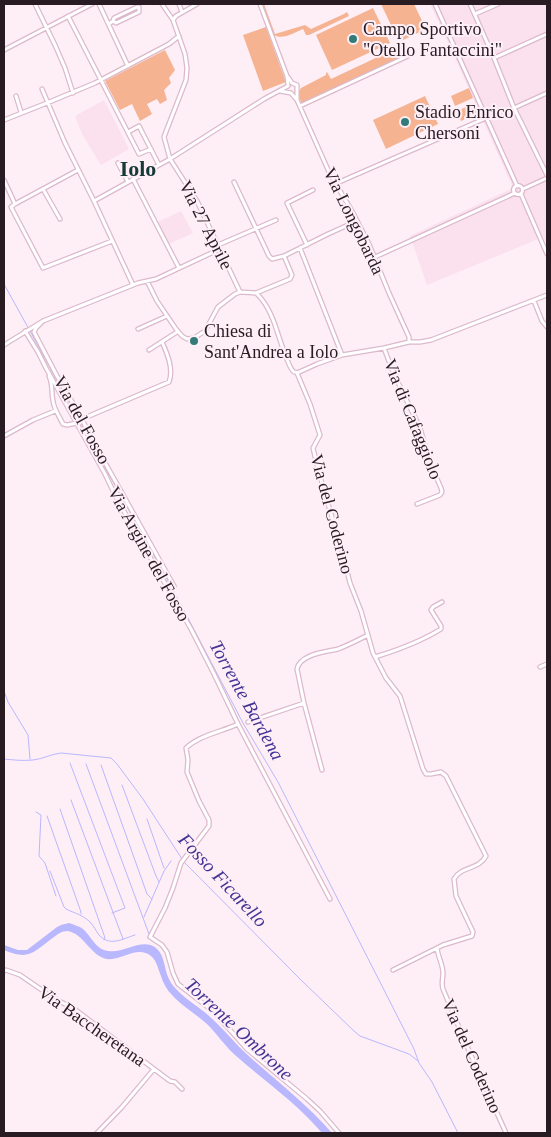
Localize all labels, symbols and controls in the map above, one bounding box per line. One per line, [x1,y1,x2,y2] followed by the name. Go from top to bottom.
[363,19,502,60] place label: Campo Sportivo "Otello Fantaccini"
[347,33,359,45] marker: Campo Sportivo "Otello Fantaccini"
[415,102,513,143] place label: Stadio Enrico Chersoni
[399,116,411,128] marker: Stadio Enrico Chersoni
[120,156,156,181] district label: Iolo
[320,164,388,278] street label: Via Longobarda
[175,177,237,273] street label: Via 27 Aprile
[204,321,338,362] place label: Chiesa di Sant'Andrea a Iolo
[188,335,200,347] marker: Chiesa di Sant'Andrea a Iolo
[380,356,446,482] street label: Via di Cafaggiolo
[50,372,114,468] street label: Via del Fosso
[306,452,358,576] street label: Via del Coderino
[104,483,194,625] street label: Via Argine del Fosso
[205,637,289,763] water label: Torrente Bardena
[174,828,272,931] water label: Fosso Ficarello
[181,974,297,1084] water label: Torrente Ombrone
[35,982,149,1070] street label: Via Baccheretana
[438,996,506,1116] street label: Via del Coderino

